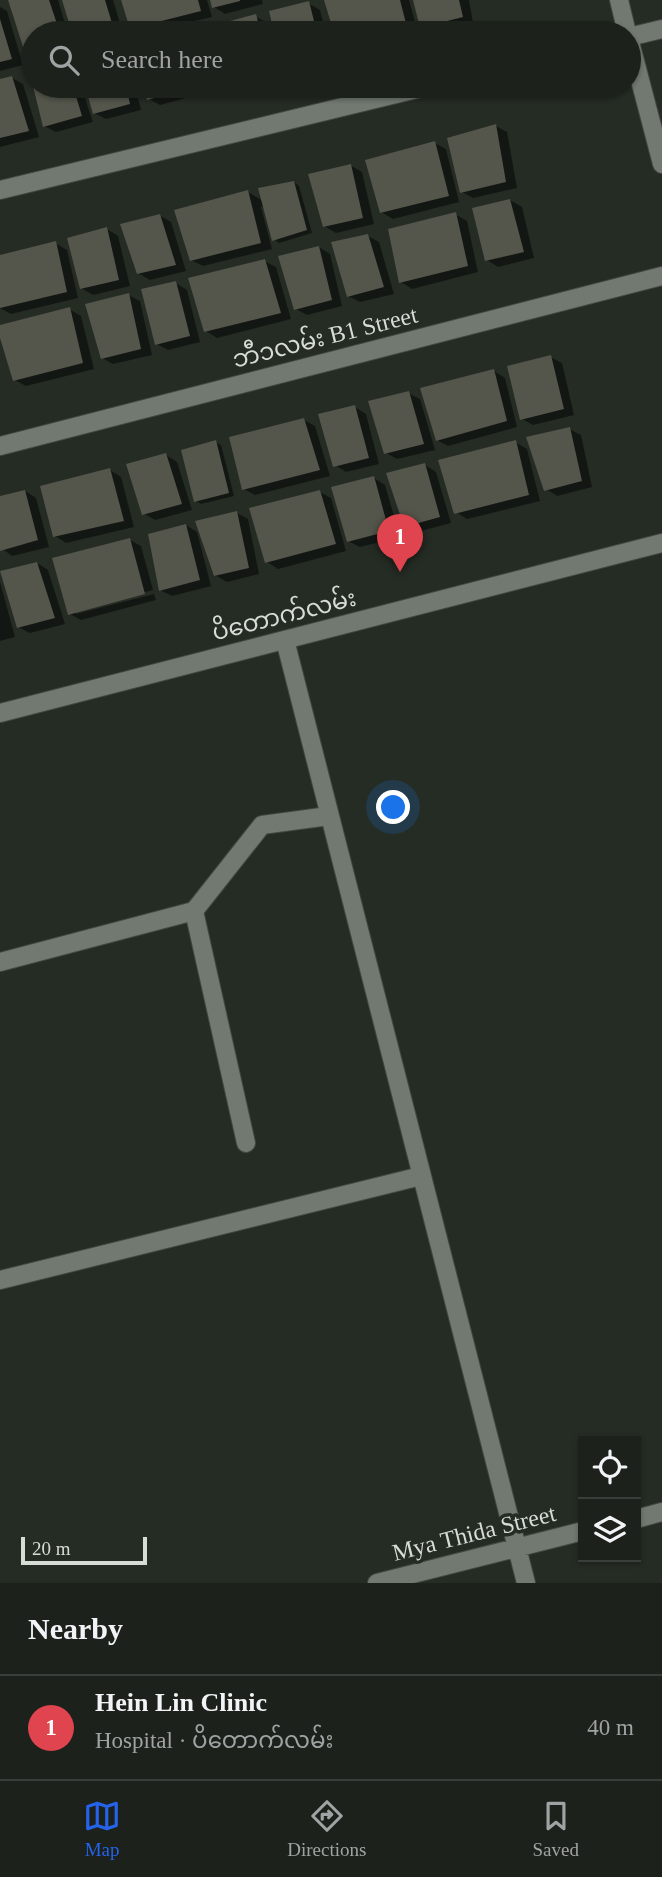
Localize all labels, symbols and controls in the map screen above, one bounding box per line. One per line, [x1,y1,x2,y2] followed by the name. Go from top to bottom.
[21,21,641,98] search box
[45,41,83,79] icon: search
[101,45,223,74] text: Search here
[229,298,420,373] street label: ဘီ၁လမ်း B1 Street
[377,514,423,572] pin: 1
[209,582,359,645] street label: ပိတောက်လမ်း
[376,790,410,824] your location
[578,1436,641,1562] map controls
[578,1436,641,1499] button: locate
[578,1499,641,1562] button: layers
[390,1500,559,1566] street label: Mya Thida Street
[21,1534,147,1566] scale bar
[32,1538,71,1559] text: 20 m
[28,1612,123,1645] text: Nearby
[95,1688,267,1717] text: Hein Lin Clinic
[45,1715,57,1740] text: 1
[587,1715,634,1740] text: 40 m
[95,1728,333,1753] text: Hospital · ပိတောက်လမ်း
[83,1797,121,1861] tab: Map
[287,1797,366,1861] tab: Directions
[532,1797,579,1861] tab: Saved

